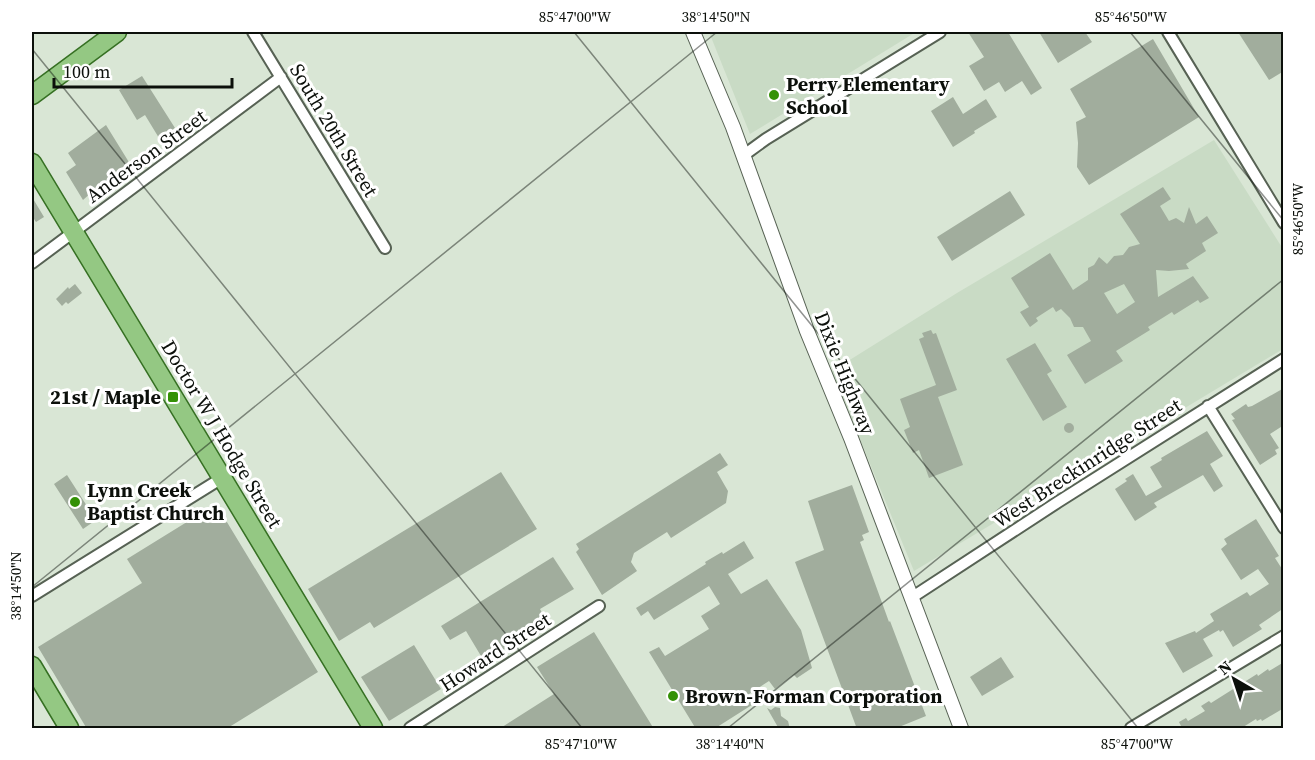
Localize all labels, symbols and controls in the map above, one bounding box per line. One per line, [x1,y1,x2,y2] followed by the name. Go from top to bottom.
[539,6,612,27] text: 85°47'00"W
[681,6,751,27] text: 38°14'50"N
[1095,6,1168,27] text: 85°46'50"W
[54,51,232,89] scale bar
[283,58,385,202] street label: South 20th Street
[63,59,110,84] text: 100 m
[786,70,950,121] place label: Perry Elementary School
[767,88,781,102] marker: Perry Elementary School
[80,102,213,209] street label: Anderson Street
[1287,182,1308,255] text: 85°46'50"W
[808,307,883,439] street label: Dixie Highway
[155,335,289,534] street label: Doctor W J Hodge Street
[50,383,161,411] place label: 21st / Maple
[166,390,180,404] marker: 21st / Maple
[987,391,1187,535] street label: West Breckinridge Street
[87,476,224,527] place label: Lynn Creek Baptist Church
[68,495,82,509] marker: Lynn Creek Baptist Church
[5,551,26,621] text: 38°14'50"N
[434,605,556,698] street label: Howard Street
[1204,649,1264,709] north arrow
[1213,655,1236,680] text: N
[685,682,943,710] place label: Brown-Forman Corporation
[666,689,680,703] marker: Brown-Forman Corporation
[545,733,618,754] text: 85°47'10"W
[695,733,765,754] text: 38°14'40"N
[1101,733,1174,754] text: 85°47'00"W

